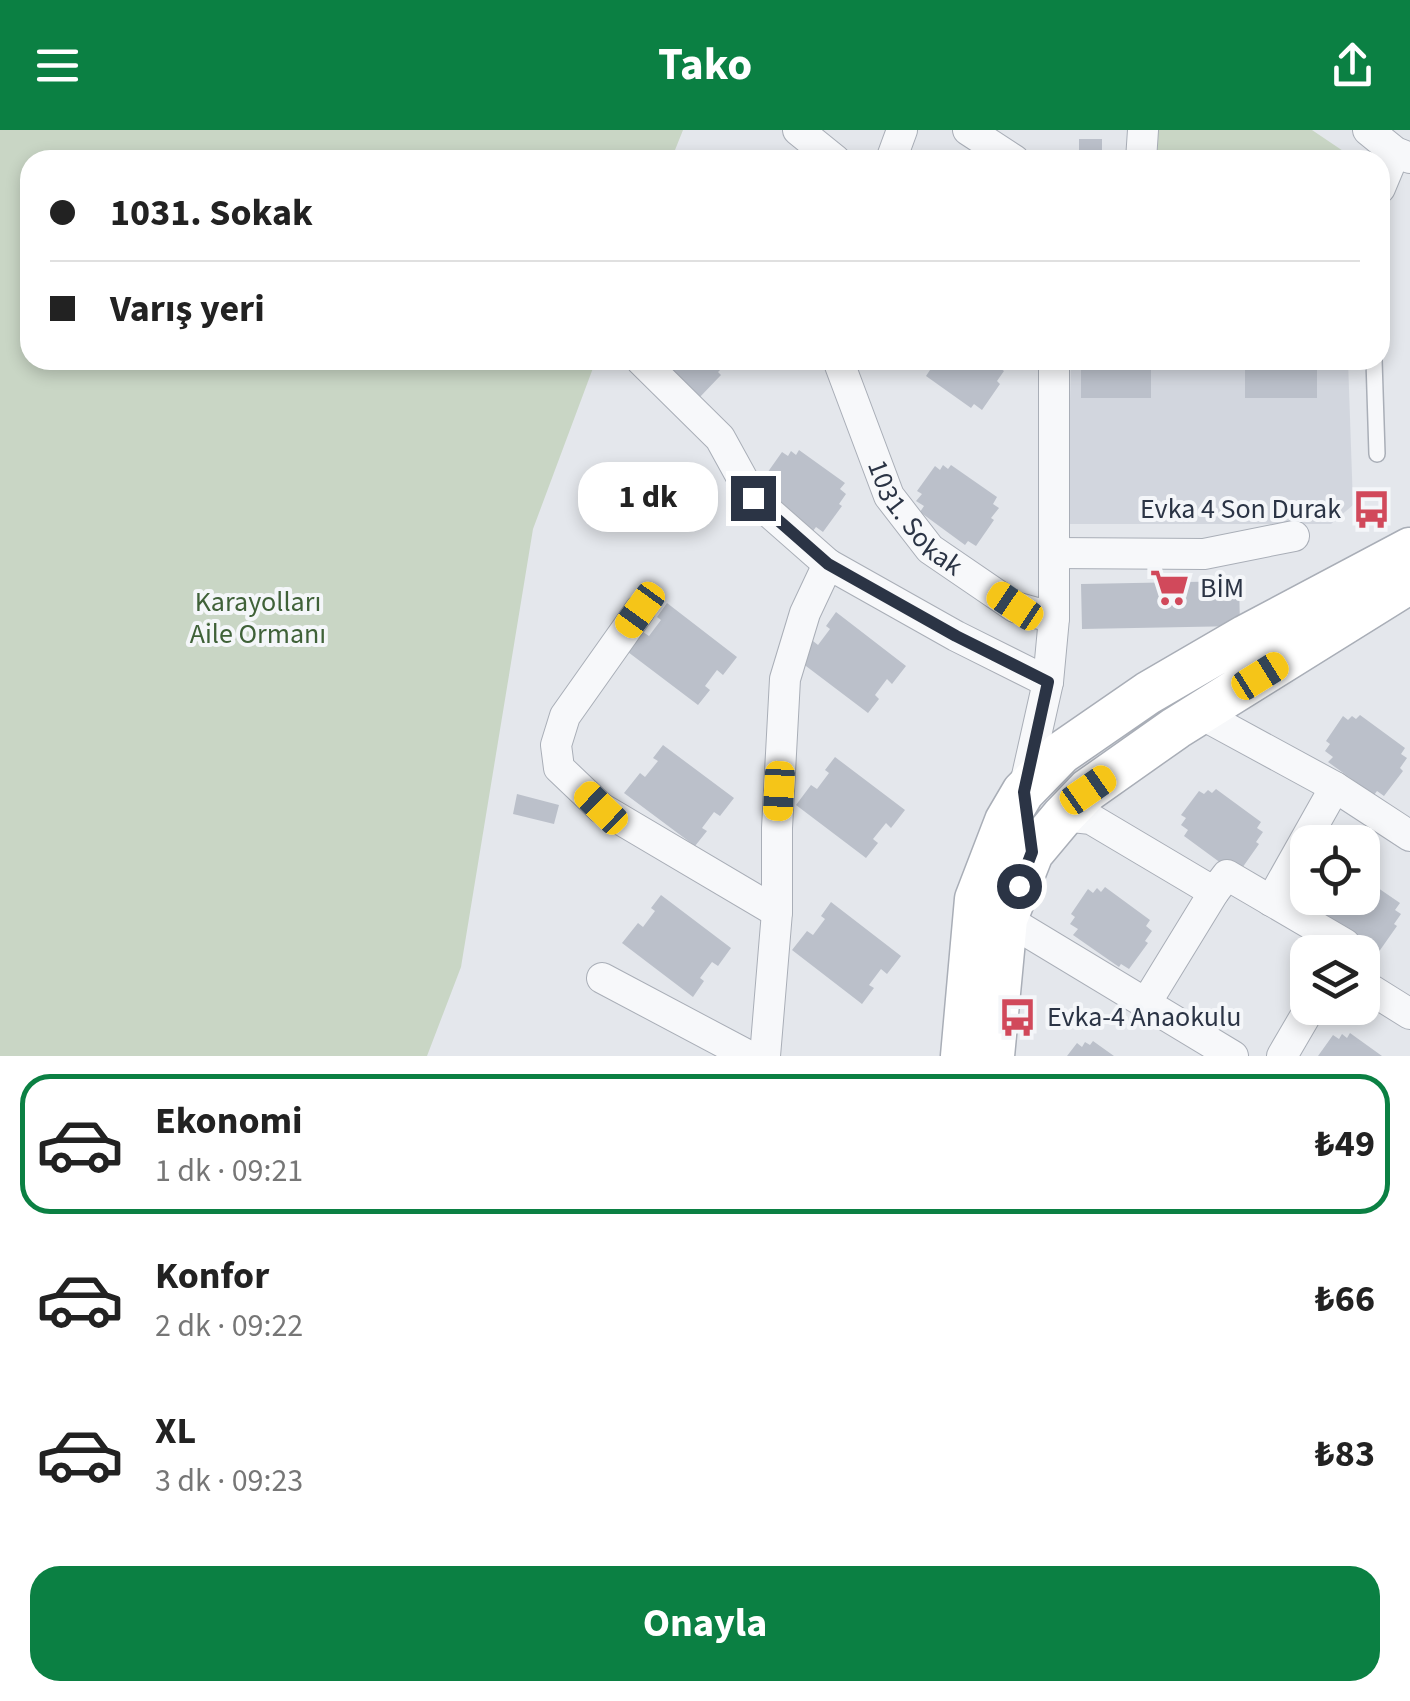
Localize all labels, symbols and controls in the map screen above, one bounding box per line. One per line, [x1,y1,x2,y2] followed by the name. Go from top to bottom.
[658,33,752,97] text: Tako
[30,38,85,93] icon: menu
[1325,38,1380,93] icon: share
[110,186,313,240] text: 1031. Sokak
[110,282,265,336] text: Varış yeri
[857,454,971,586] street label: 1031. Sokak
[578,463,718,533] callout: 1 dk
[618,474,678,520] text: 1 dk
[731,476,776,521] route end
[1350,488,1392,530] bus stop icon: Evka 4 Son Durak
[1140,489,1341,529] place label: Evka 4 Son Durak
[1149,567,1191,609] supermarket icon: BİM
[1200,568,1244,608] place label: BİM
[610,577,670,643] car
[982,577,1048,635] car
[190,582,326,654] park label: Karayolları Aile Ormanı
[1227,647,1293,705] car
[762,760,796,822] car
[1055,761,1121,819] car
[569,776,633,840] car
[1290,825,1380,1025] map controls
[1290,825,1380,915] button: locate
[997,864,1042,909] route start
[1290,935,1380,1025] button: layers
[996,996,1038,1038] bus stop icon: Evka-4 Anaokulu
[1047,997,1241,1037] place label: Evka-4 Anaokulu
[155,1094,303,1148] text: Ekonomi
[35,1099,125,1189] icon: car
[1315,1117,1375,1171] text: ₺49
[155,1148,303,1194] text: 1 dk · 09:21
[155,1249,269,1303] text: Konfor
[35,1254,125,1344] icon: car
[1315,1272,1375,1326] text: ₺66
[155,1303,303,1349] text: 2 dk · 09:22
[155,1404,196,1458] text: XL
[35,1409,125,1499] icon: car
[1315,1427,1375,1481] text: ₺83
[155,1458,303,1504] text: 3 dk · 09:23
[30,1566,1380,1681] button: Onayla

